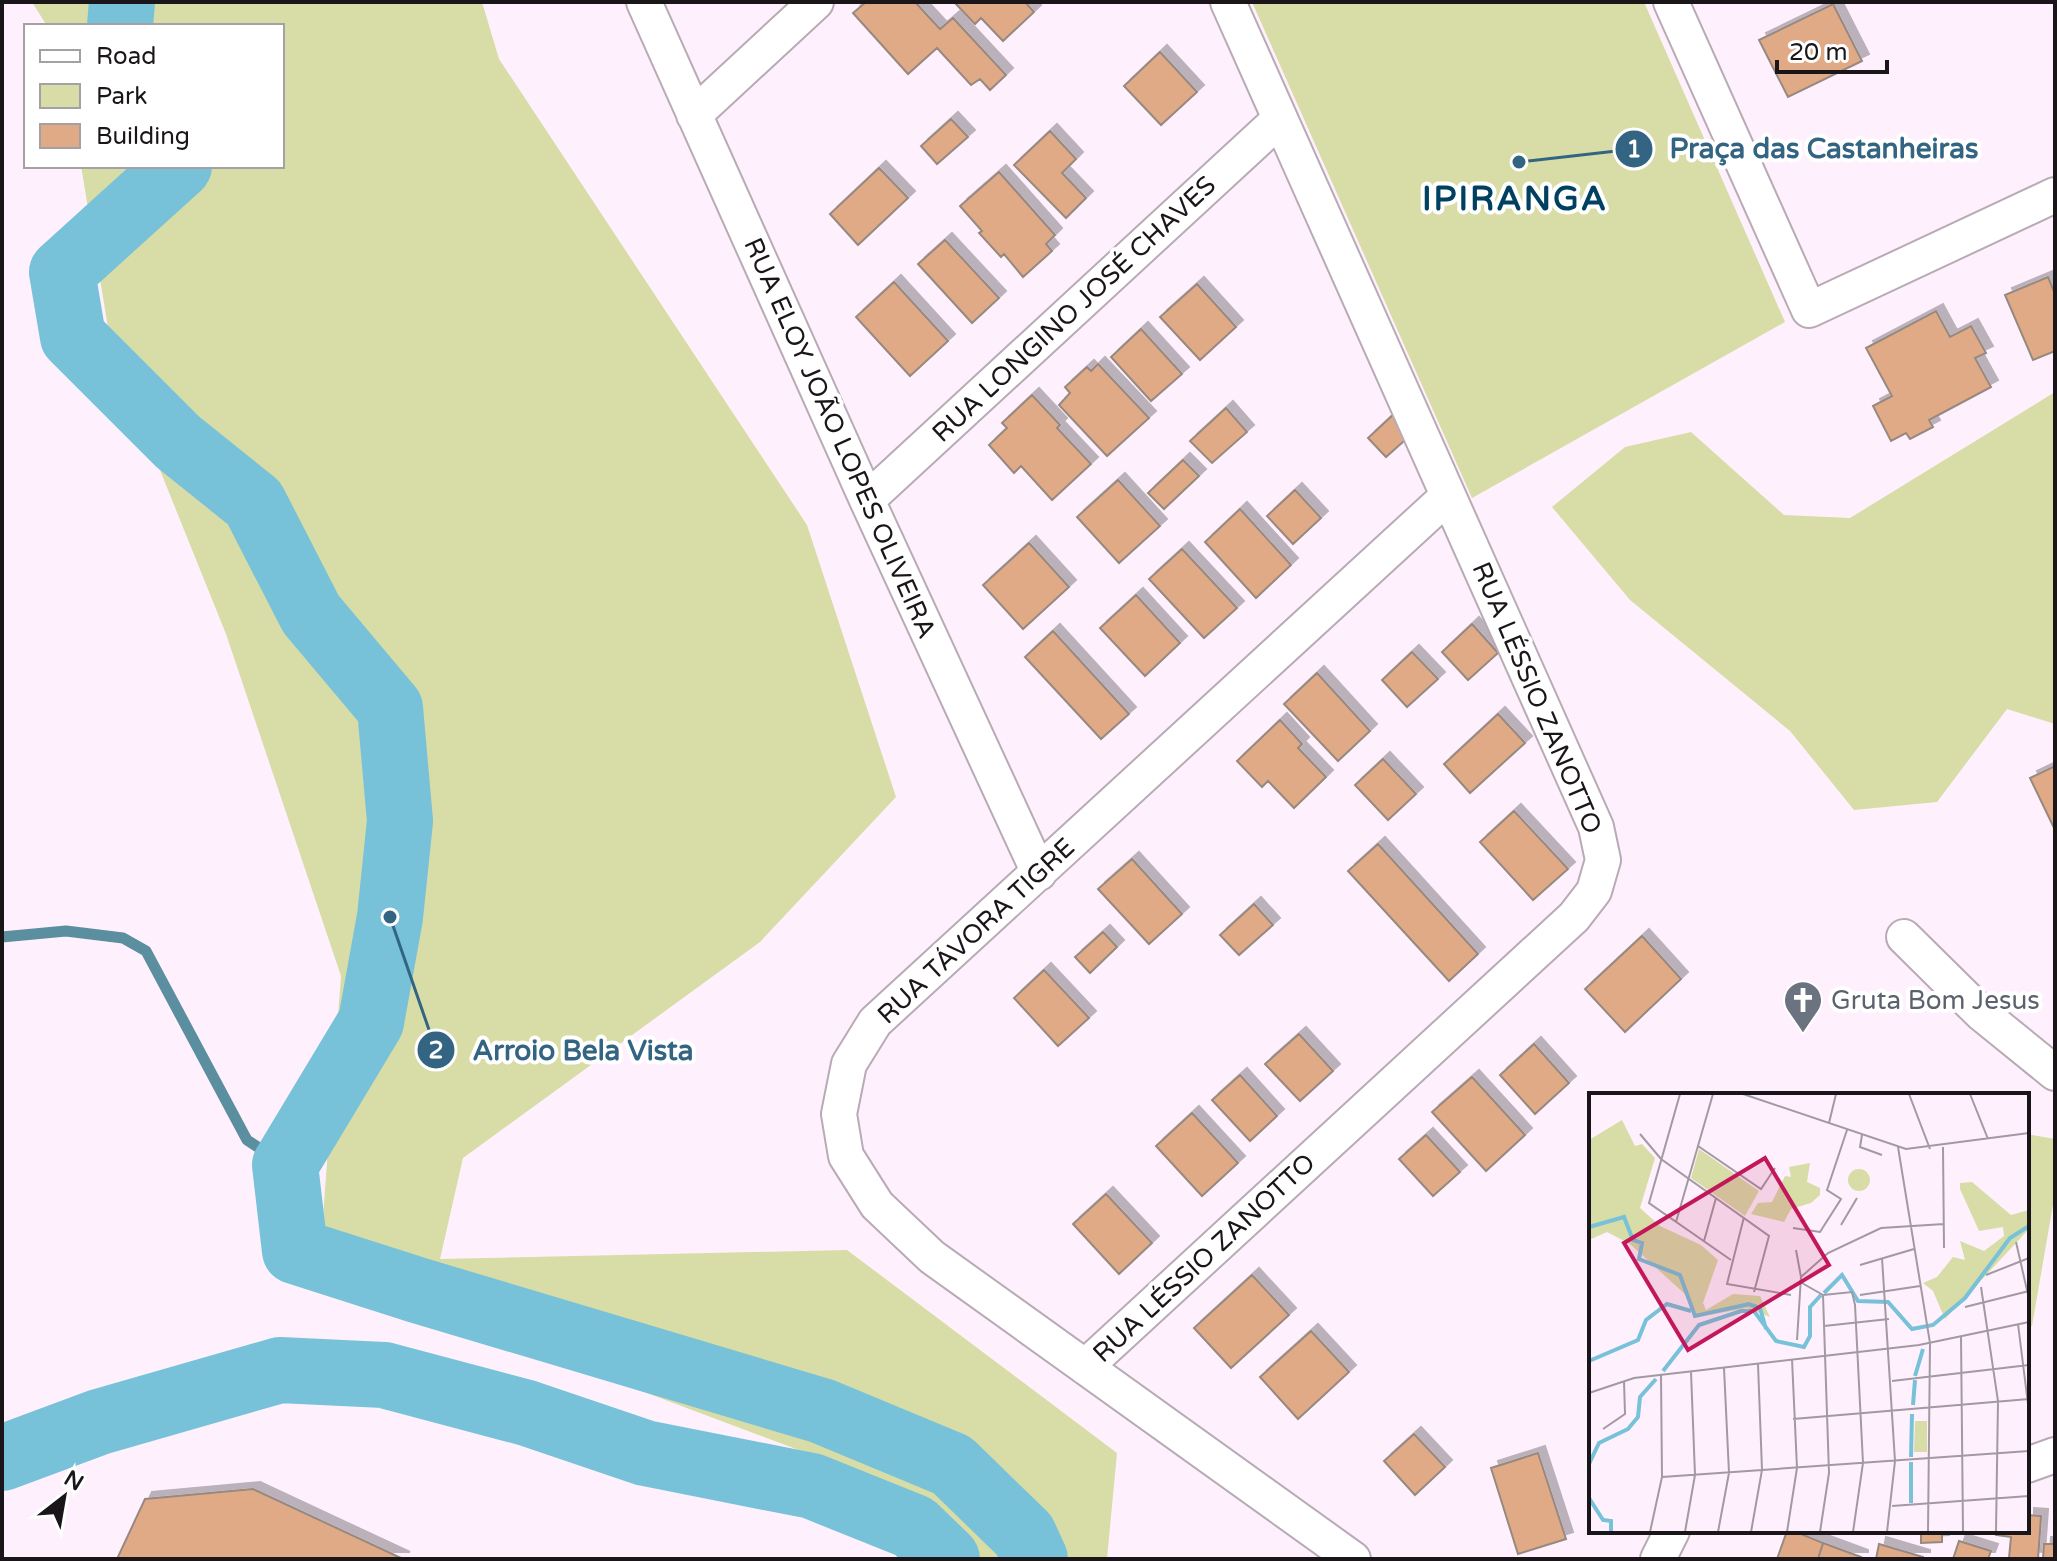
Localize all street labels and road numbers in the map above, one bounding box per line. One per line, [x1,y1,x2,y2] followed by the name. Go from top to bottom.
[926,169,1222,449] street label: RUA LONGINO JOSÉ CHAVES
[737,233,943,643] street label: RUA ELOY JOÃO LOPES OLIVEIRA
[1466,557,1608,839] street label: RUA LÉSSIO ZANOTTO
[871,832,1081,1030] street label: RUA TÁVORA TIGRE
[1087,1147,1321,1369] street label: RUA LÉSSIO ZANOTTO

